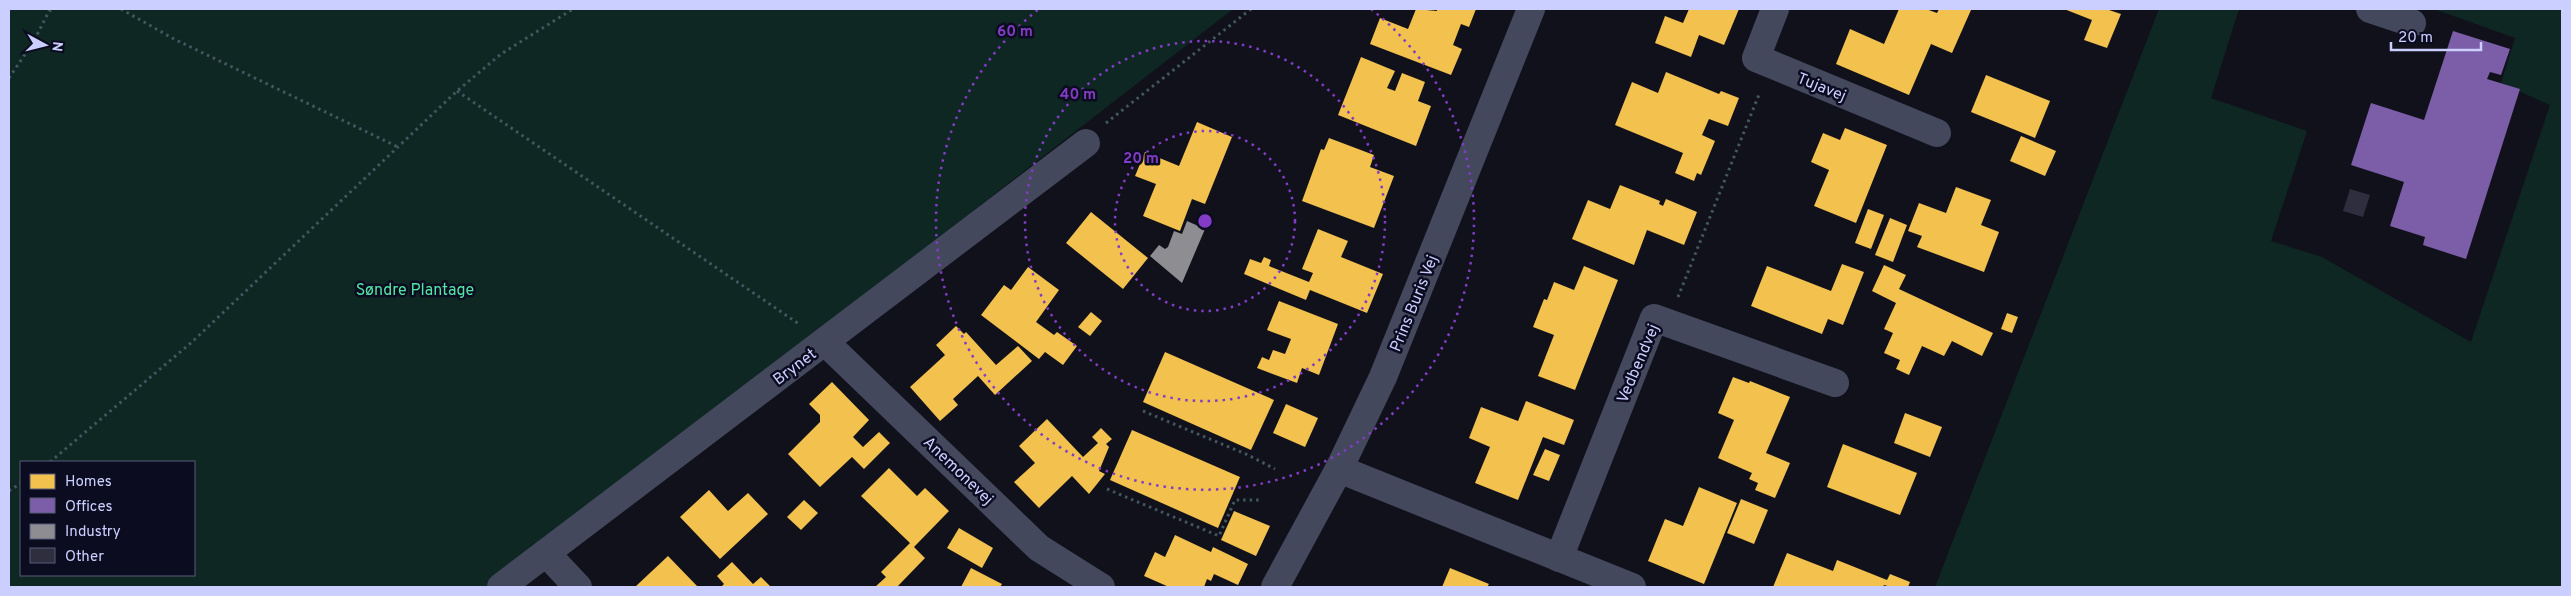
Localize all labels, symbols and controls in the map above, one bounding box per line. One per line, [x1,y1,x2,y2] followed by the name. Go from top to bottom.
[20,20,70,70] north arrow
[2391,20,2481,52] scale bar
[997,23,1033,42] text: 60 m
[2398,29,2433,48] text: 20 m
[47,40,65,52] text: N
[1794,69,1849,107] street label: Tujavej
[1060,86,1096,105] text: 40 m
[1123,150,1159,169] text: 20 m
[1196,212,1214,230] centre of rings
[1386,252,1443,355] street label: Prins Buris Vej
[356,281,474,301] park label: Søndre Plantage
[1613,321,1664,406] street label: Vedbendvej
[770,345,821,390] street label: Brynet
[918,433,997,510] street label: Anemonevej
[20,461,195,576] legend
[65,473,112,492] text: Homes
[65,498,112,517] text: Offices
[65,523,121,542] text: Industry
[65,548,104,567] text: Other

